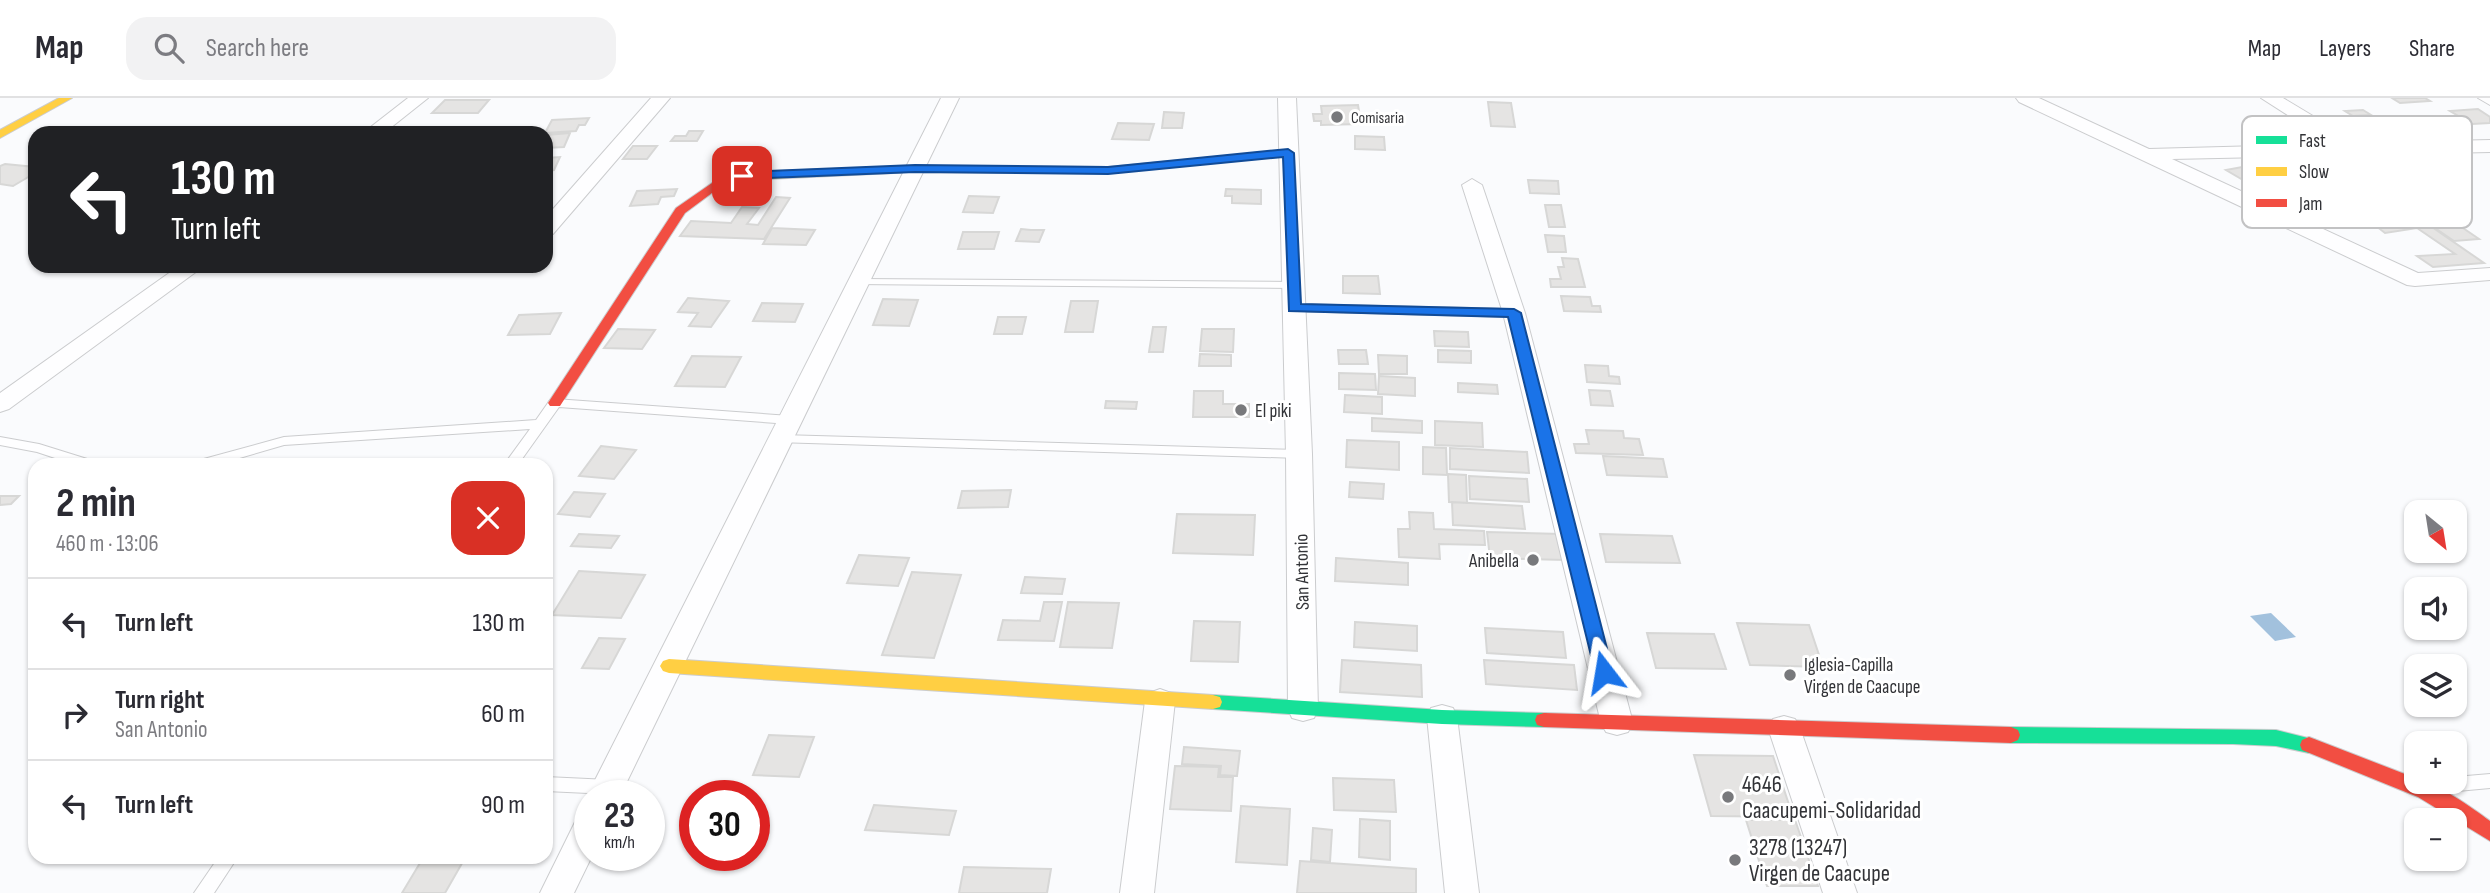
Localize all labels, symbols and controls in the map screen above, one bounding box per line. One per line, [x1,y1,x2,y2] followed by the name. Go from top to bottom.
[126,17,616,80] search box
[35,28,84,68] text: Map
[150,29,188,67] icon: search
[206,33,309,64] text: Search here
[2248,34,2281,63] text: Map
[2319,34,2371,63] text: Layers
[2409,34,2455,63] text: Share
[1329,109,1345,125] marker: Comisaria
[1351,109,1404,128] place label: Comisaria
[2242,116,2472,228] legend
[2299,130,2326,153] text: Fast
[712,146,772,206] pin
[171,150,276,209] text: 130 m
[56,154,147,245] icon: left
[723,157,761,195] icon: arrive
[2299,161,2329,184] text: Slow
[2298,193,2322,216] text: Jam
[171,210,261,249] text: Turn left
[1255,400,1292,423] place label: El piki
[1233,402,1249,418] marker: El piki
[56,478,136,529] text: 2 min
[451,481,525,555] button: close
[2404,500,2468,564] north arrow
[2404,500,2467,871] map controls
[56,530,159,558] text: 460 m · 13:06
[1290,534,1315,610] street label: San Antonio
[1468,550,1519,573] place label: Anibella
[1525,552,1541,568] marker: Anibella
[2404,577,2467,640] button: sound
[56,605,94,643] icon: left
[115,608,193,639] text: Turn left
[473,608,525,639] text: 130 m
[1567,635,1641,709] position arrow
[1804,654,1920,699] place label: Iglesia-Capilla Virgen de Caacupe
[2404,654,2467,717] button: layers
[1782,667,1798,683] marker: Iglesia-Capilla Virgen de Caacupe
[115,685,204,716] text: Turn right
[56,696,94,734] icon: right
[481,699,525,730] text: 60 m
[115,716,208,744] text: San Antonio
[2404,731,2467,794] button: +
[1742,771,1921,825] place label: 4646 Caacupemi-Solidaridad
[679,780,770,871] speed limit sign: 30
[56,787,94,825] icon: left
[1720,789,1736,805] marker: 4646 Caacupemi-Solidaridad
[115,790,193,821] text: Turn left
[481,790,525,821] text: 90 m
[604,795,635,838] text: 23
[2404,808,2467,871] button: −
[604,832,635,853] text: km/h
[1749,834,1890,888] place label: 3278 (13247) Virgen de Caacupe
[1727,852,1743,868] marker: 3278 (13247) Virgen de Caacupe

